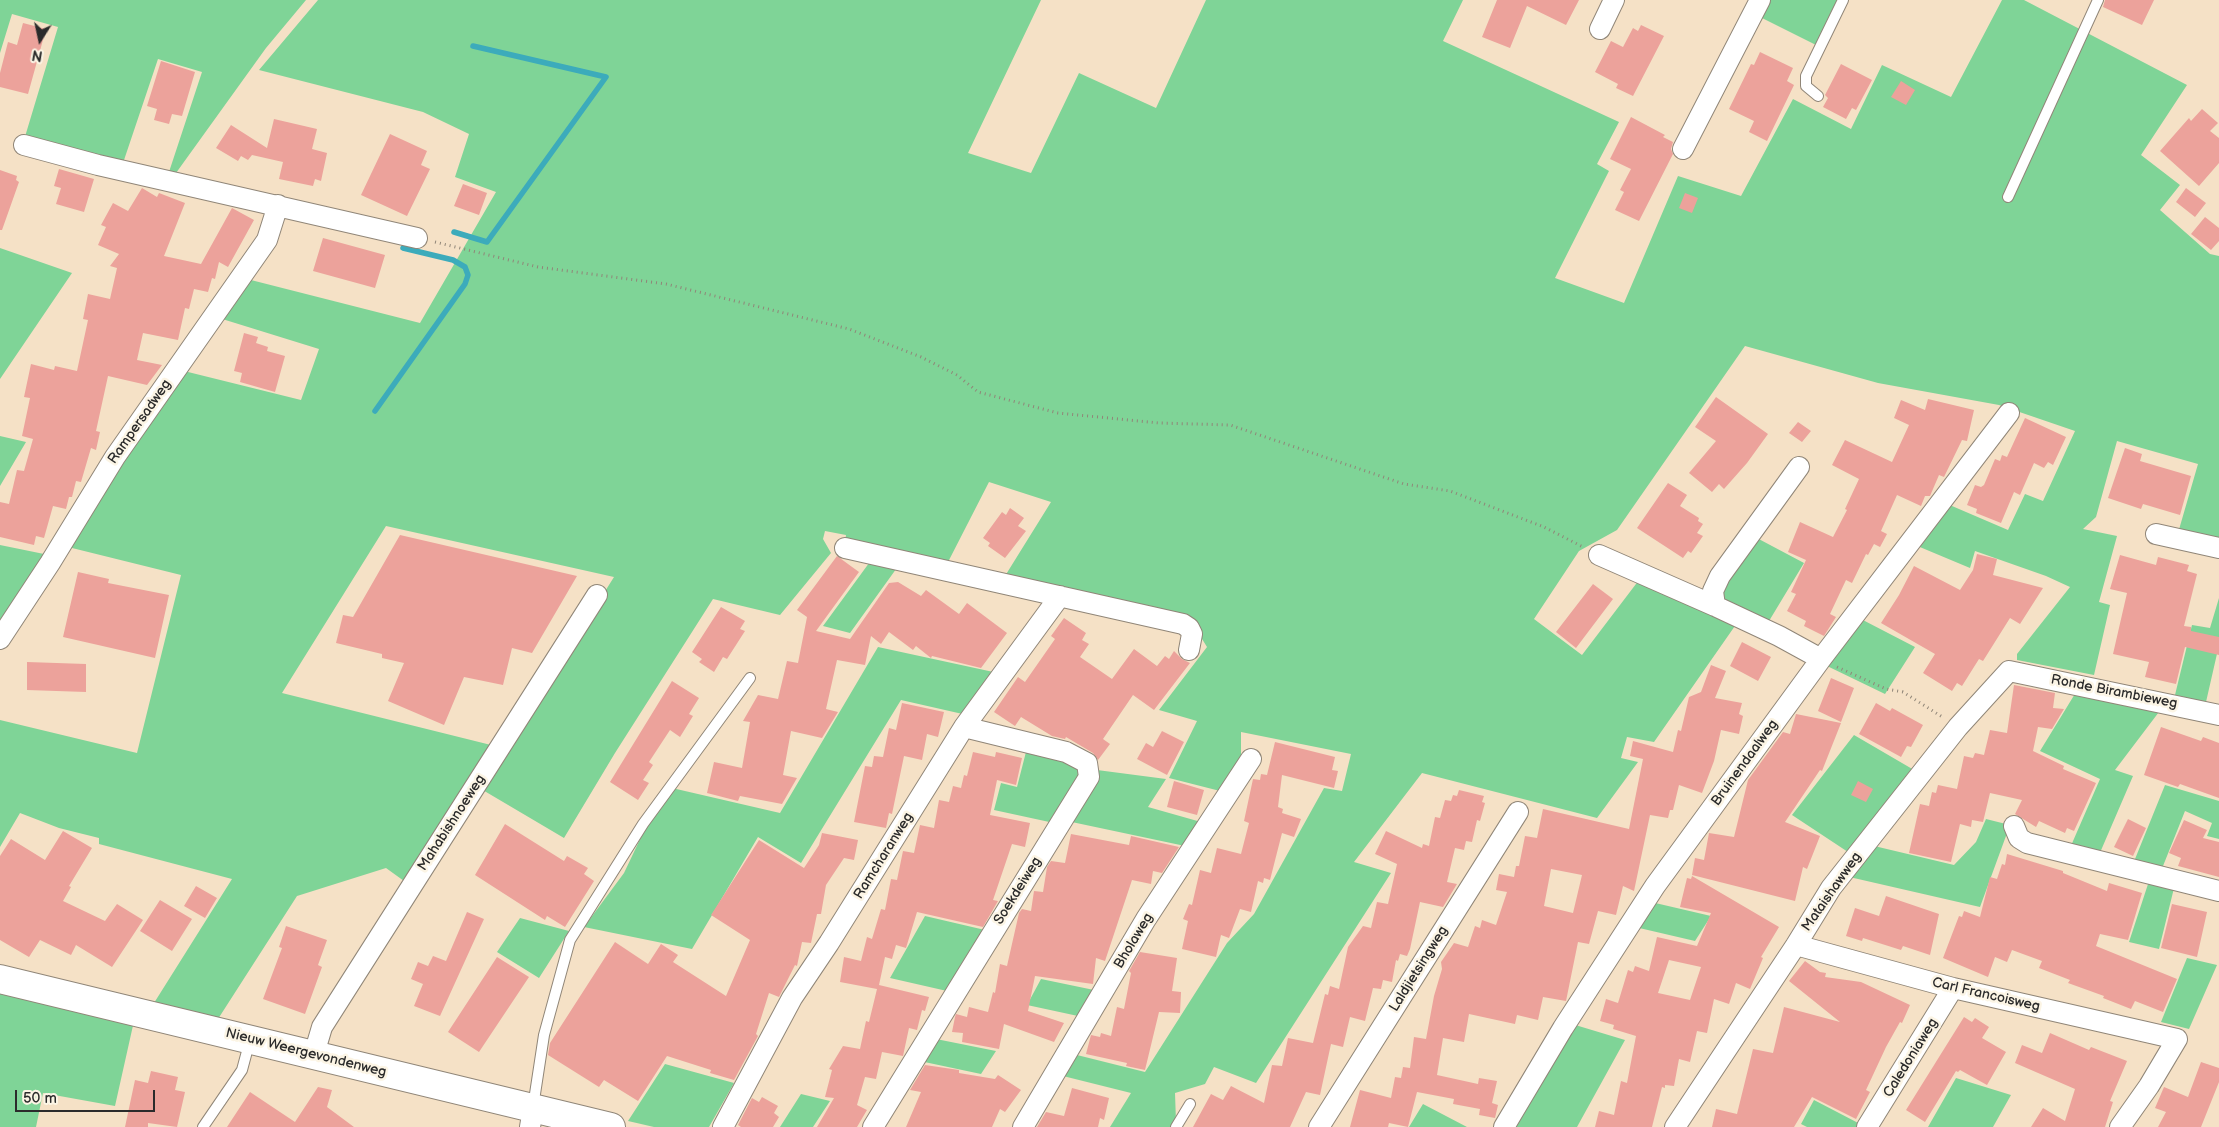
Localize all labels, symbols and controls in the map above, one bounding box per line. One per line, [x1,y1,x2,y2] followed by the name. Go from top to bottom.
[15,15,65,65] north arrow
[31,46,44,65] text: N
[105,377,175,467] street label: Rampersadweg
[2049,672,2179,712] street label: Ronde Birambieweg
[1708,717,1782,809] street label: Bruinendaalweg
[415,772,489,874] street label: Mahabishnoeweg
[851,810,917,902] street label: Ramcharanweg
[1799,849,1865,935] street label: Mataishawweg
[991,854,1045,928] street label: Soekdeiweg
[1111,910,1157,972] street label: Bholaweg
[1386,923,1452,1015] street label: Laldjietsingweg
[1931,974,2041,1016] street label: Carl Francoisweg
[1880,1015,1942,1101] street label: Caledoniaweg
[224,1025,388,1081] street label: Nieuw Weergevondenweg
[18,1080,158,1112] scale bar
[23,1089,57,1108] text: 50 m

